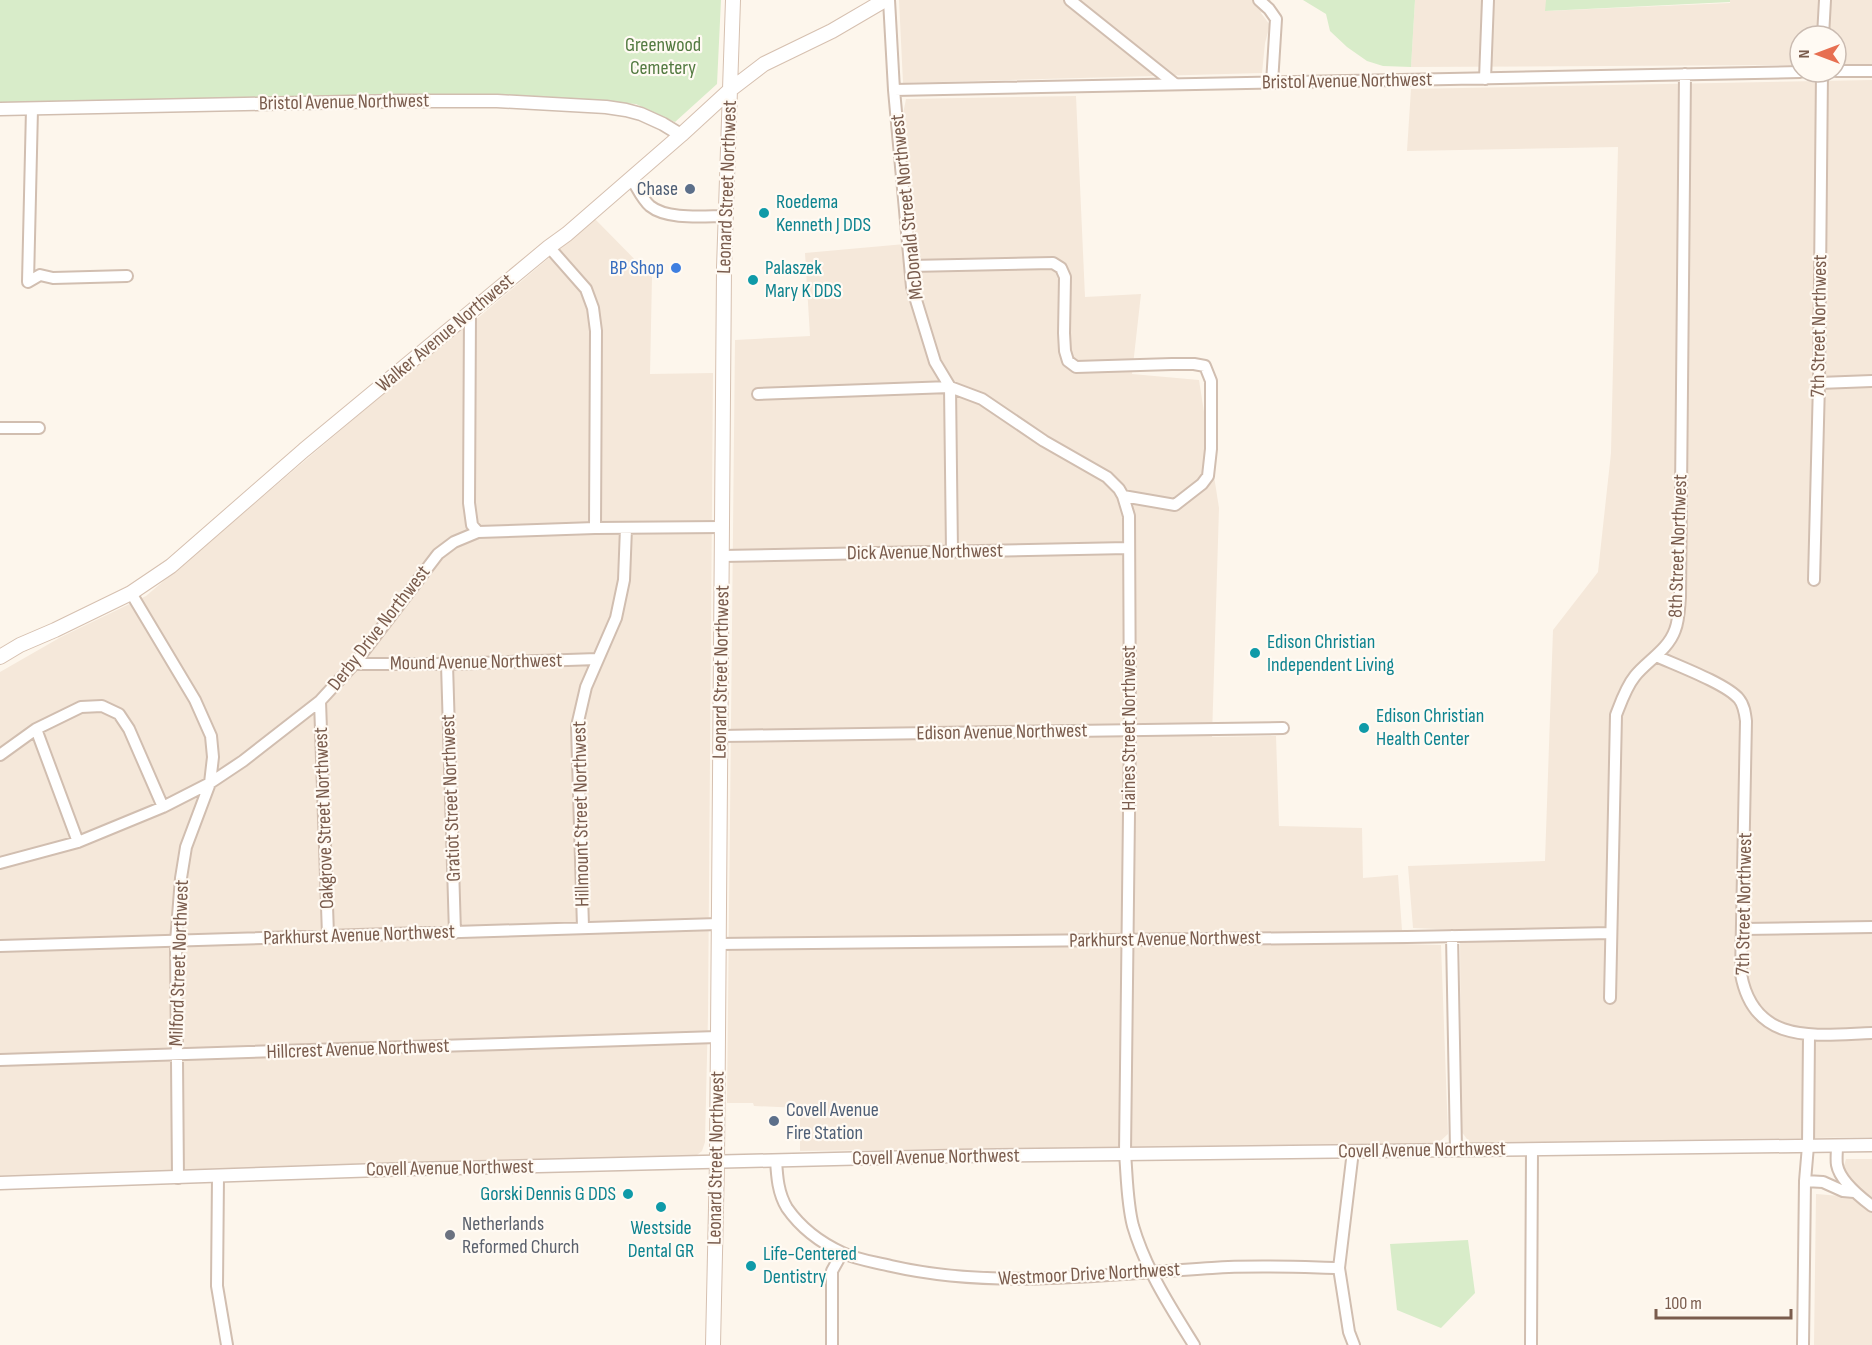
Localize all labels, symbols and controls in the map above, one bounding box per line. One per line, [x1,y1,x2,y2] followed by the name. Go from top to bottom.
[1788,24,1848,84] north arrow
[625,33,701,80] park label: Greenwood Cemetery
[1795,50,1814,58] text: N
[1262,68,1432,94] street label: Bristol Avenue Northwest
[259,89,429,115] street label: Bristol Avenue Northwest
[712,100,742,274] street label: Leonard Street Northwest
[885,113,929,301] street label: McDonald Street Northwest
[637,177,678,201] place label: Chase
[683,182,697,196] marker: Chase
[776,190,871,237] place label: Roedema Kenneth J DDS
[757,206,771,220] marker: Roedema Kenneth J DDS
[1806,254,1832,398] street label: 7th Street Northwest
[610,256,664,280] place label: BP Shop
[765,256,842,303] place label: Palaszek Mary K DDS
[669,261,683,275] marker: BP Shop
[371,269,519,397] street label: Walker Avenue Northwest
[746,273,760,287] marker: Palaszek Mary K DDS
[1664,474,1692,618] street label: 8th Street Northwest
[847,539,1003,565] street label: Dick Avenue Northwest
[323,561,435,695] street label: Derby Drive Northwest
[707,585,735,759] street label: Leonard Street Northwest
[1267,630,1394,677] place label: Edison Christian Independent Living
[1117,645,1141,811] street label: Haines Street Northwest
[1248,646,1262,660] marker: Edison Christian Independent Living
[390,648,562,676] street label: Mound Avenue Northwest
[1376,704,1484,751] place label: Edison Christian Health Center
[436,714,466,882] street label: Gratiot Street Northwest
[916,719,1088,745] street label: Edison Avenue Northwest
[567,721,595,907] street label: Hillmount Street Northwest
[1357,721,1371,735] marker: Edison Christian Health Center
[309,727,339,909] street label: Oakgrove Street Northwest
[1731,832,1757,976] street label: 7th Street Northwest
[164,879,194,1047] street label: Milford Street Northwest
[263,920,455,950] street label: Parkhurst Avenue Northwest
[1069,925,1261,953] street label: Parkhurst Avenue Northwest
[266,1034,450,1064] street label: Hillcrest Avenue Northwest
[702,1071,730,1245] street label: Leonard Street Northwest
[786,1098,879,1145] place label: Covell Avenue Fire Station
[767,1114,781,1128] marker: Covell Avenue Fire Station
[1338,1137,1506,1163] street label: Covell Avenue Northwest
[852,1144,1020,1170] street label: Covell Avenue Northwest
[366,1155,534,1181] street label: Covell Avenue Northwest
[480,1182,616,1206] place label: Gorski Dennis G DDS
[621,1187,635,1201] marker: Gorski Dennis G DDS
[654,1200,668,1214] marker: Westside Dental GR
[462,1212,579,1259] place label: Netherlands Reformed Church
[628,1216,694,1263] place label: Westside Dental GR
[443,1228,457,1242] marker: Netherlands Reformed Church
[763,1242,857,1289] place label: Life-Centered Dentistry
[997,1257,1181,1291] street label: Westmoor Drive Northwest
[744,1259,758,1273] marker: Life-Centered Dentistry
[1656,1282,1791,1320] scale bar
[1665,1293,1702,1314] text: 100 m

